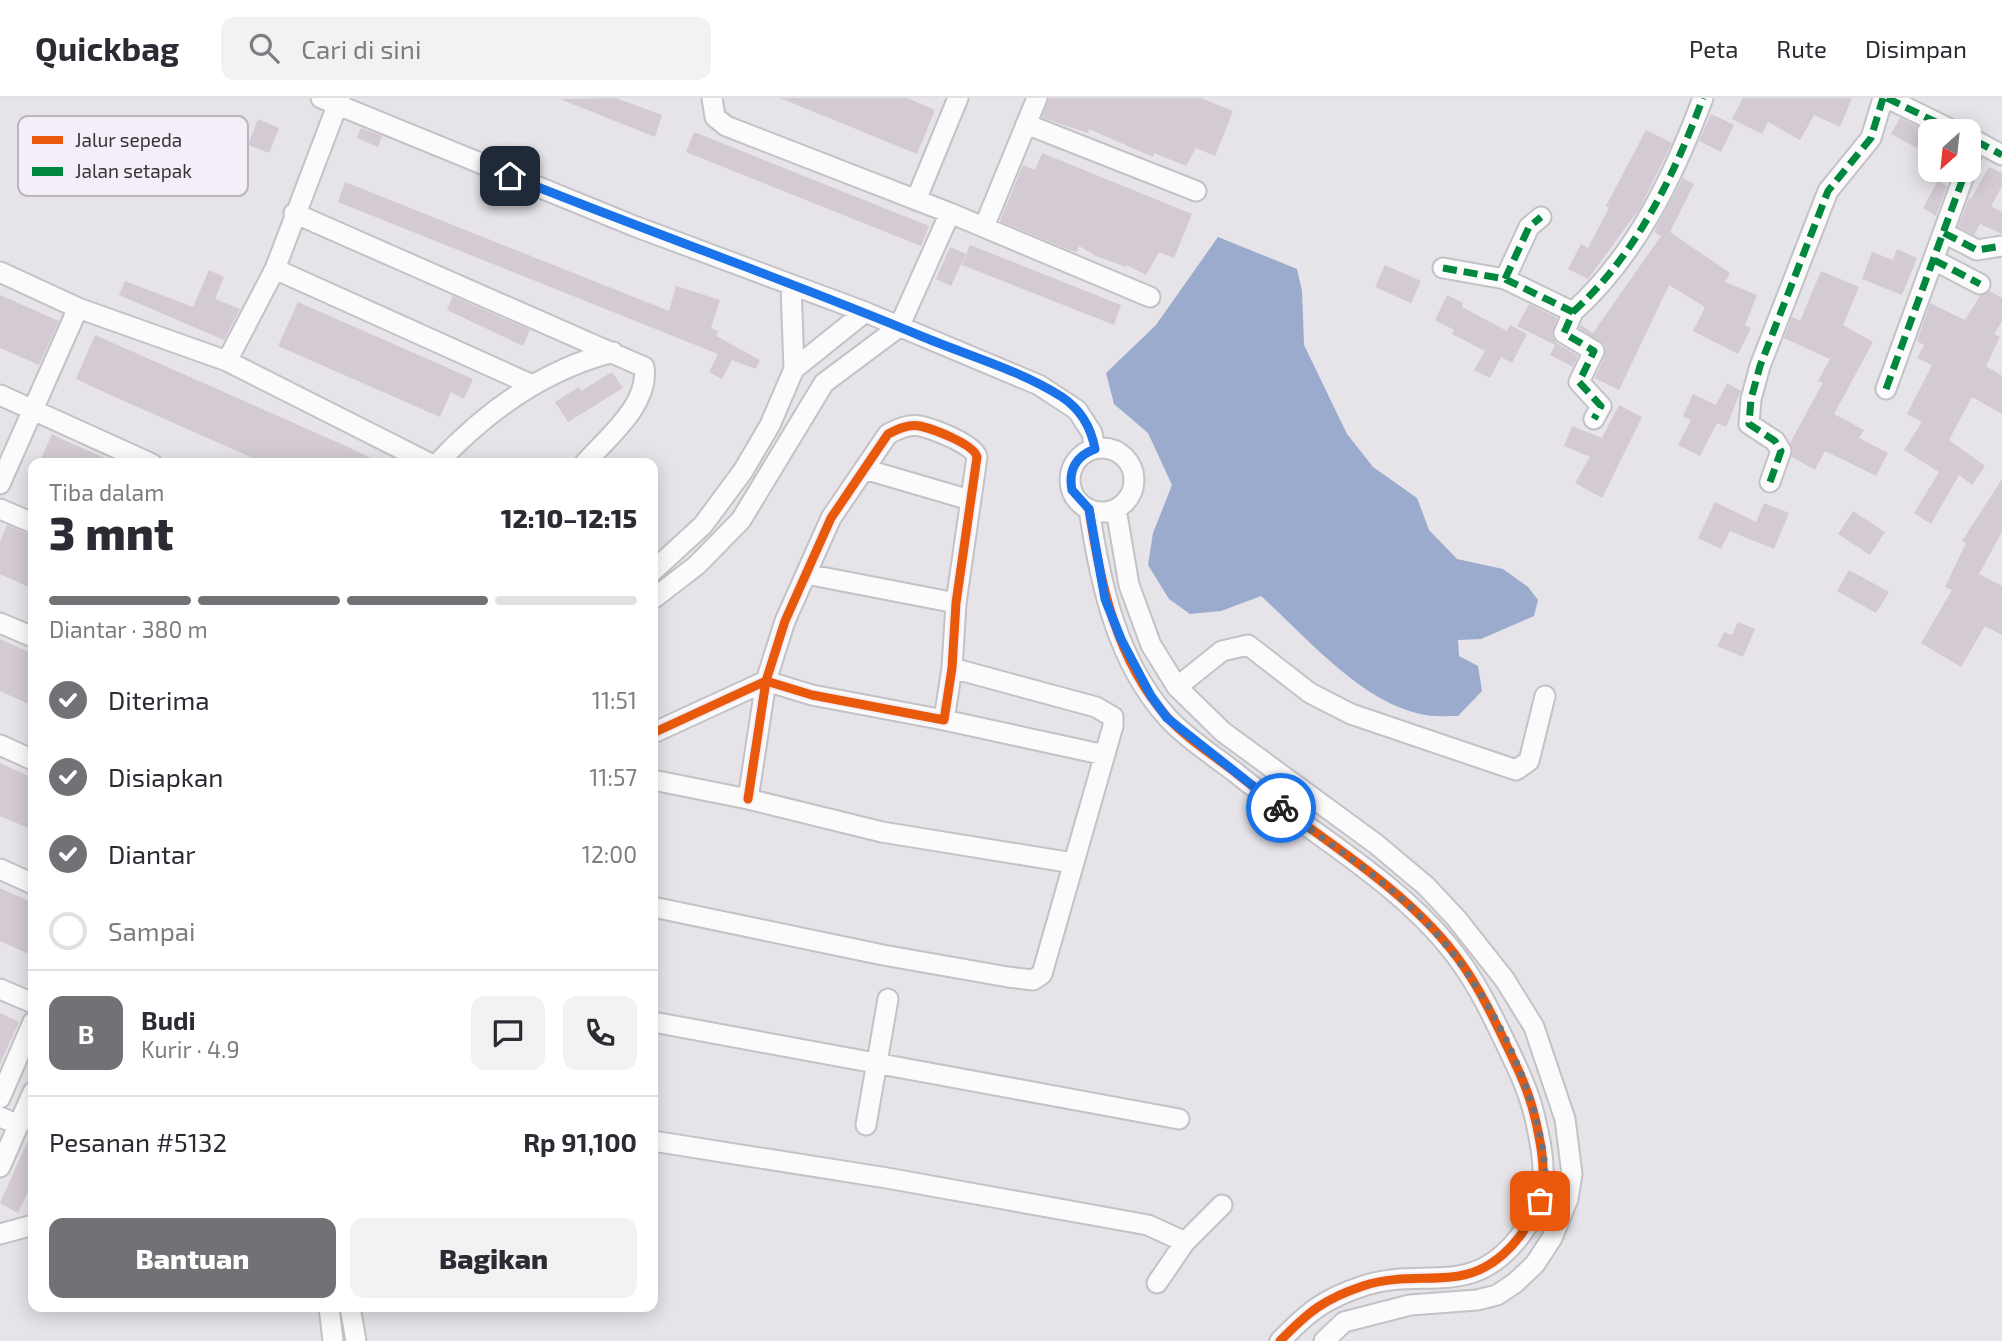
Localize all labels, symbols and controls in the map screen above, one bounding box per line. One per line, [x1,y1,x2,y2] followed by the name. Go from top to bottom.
[221,17,711,80] search box
[35,28,179,68] text: Quickbag
[245,29,283,67] icon: search
[301,33,421,64] text: Cari di sini
[1689,34,1738,63] text: Peta
[1776,34,1827,63] text: Rute
[1865,34,1967,63] text: Disimpan
[18,116,248,196] legend
[1918,119,1981,182] north arrow
[1918,119,1981,182] map controls
[75,128,182,151] text: Jalur sepeda
[480,146,540,206] pin
[491,157,529,195] icon: home
[75,159,192,182] text: Jalan setapak
[49,478,164,506] text: Tiba dalam
[501,502,637,533] text: 12:10–12:15
[49,504,173,559] text: 3 mnt
[49,615,208,643] text: Diantar · 380 m
[49,681,87,719] icon: check
[108,684,210,715] text: Diterima
[592,686,637,714] text: 11:51
[49,758,87,796] icon: check
[108,761,223,792] text: Disiapkan
[589,763,637,791] text: 11:57
[1246,773,1316,843] courier
[1262,789,1300,827] icon: bike
[49,835,87,873] icon: check
[108,838,196,869] text: Diantar
[582,840,637,868] text: 12:00
[108,915,195,946] text: Sampai
[471,996,545,1070] button: chat
[563,996,637,1070] button: phone
[141,1004,196,1035] text: Budi
[78,1018,94,1049] text: B
[141,1035,240,1063] text: Kurir · 4.9
[49,1126,227,1157] text: Pesanan #5132
[523,1126,637,1157] text: Rp 91,100
[1510,1171,1570,1231] pin
[1521,1182,1559,1220] icon: bag
[49,1218,336,1298] button: Bantuan
[350,1218,637,1298] button: Bagikan

